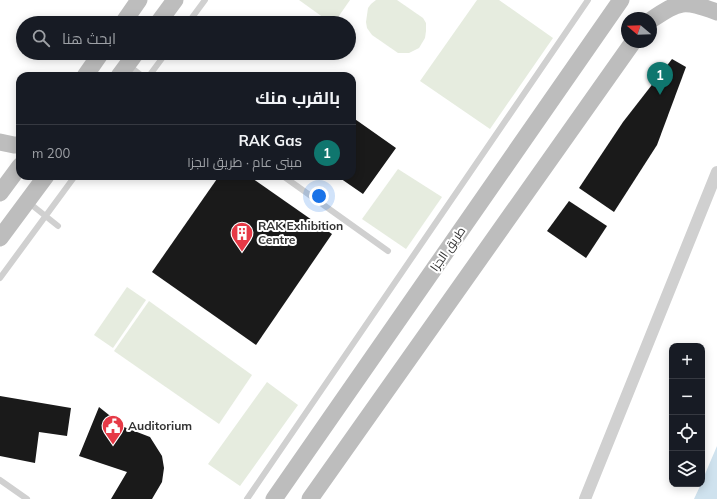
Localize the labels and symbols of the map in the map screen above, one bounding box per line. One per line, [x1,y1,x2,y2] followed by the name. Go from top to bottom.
[621,12,657,48] north arrow
[647,62,673,95] pin: 1
[309,186,329,206] your location
[258,218,343,247] place label: RAK Exhibition Centre
[229,220,255,253] building icon: RAK Exhibition Centre
[427,223,468,274] street label: طريق الجزا
[100,413,126,446] public building icon: Auditorium
[128,418,192,433] place label: Auditorium

